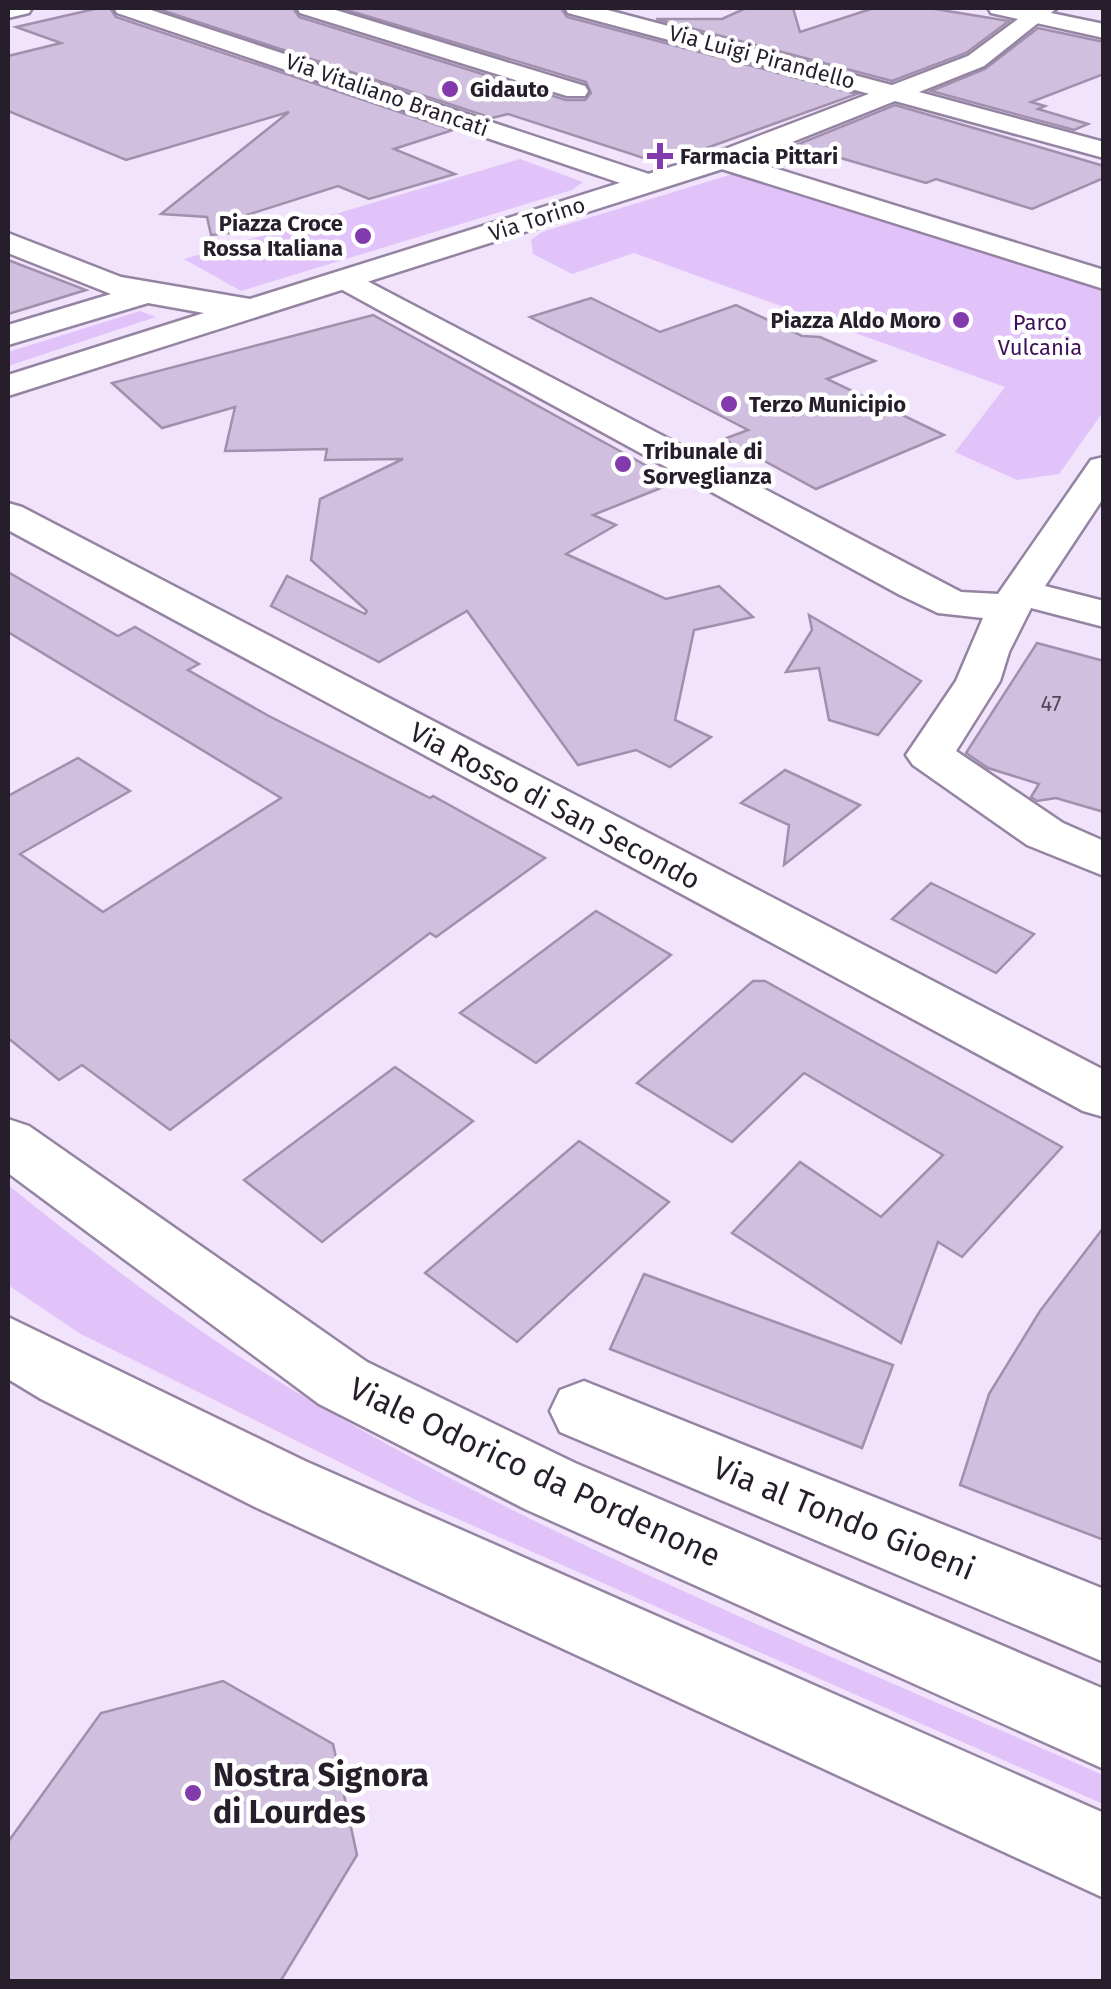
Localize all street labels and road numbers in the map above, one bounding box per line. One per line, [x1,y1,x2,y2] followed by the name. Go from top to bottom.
[666,19,858,95] street label: Via Luigi Pirandello
[282,48,492,142] street label: Via Vitaliano Brancati
[485,191,589,247] street label: Via Torino
[404,715,706,897] street label: Via Rosso di San Secondo
[343,1369,727,1575] street label: Viale Odorico da Pordenone
[707,1448,981,1588] street label: Via al Tondo Gioeni

